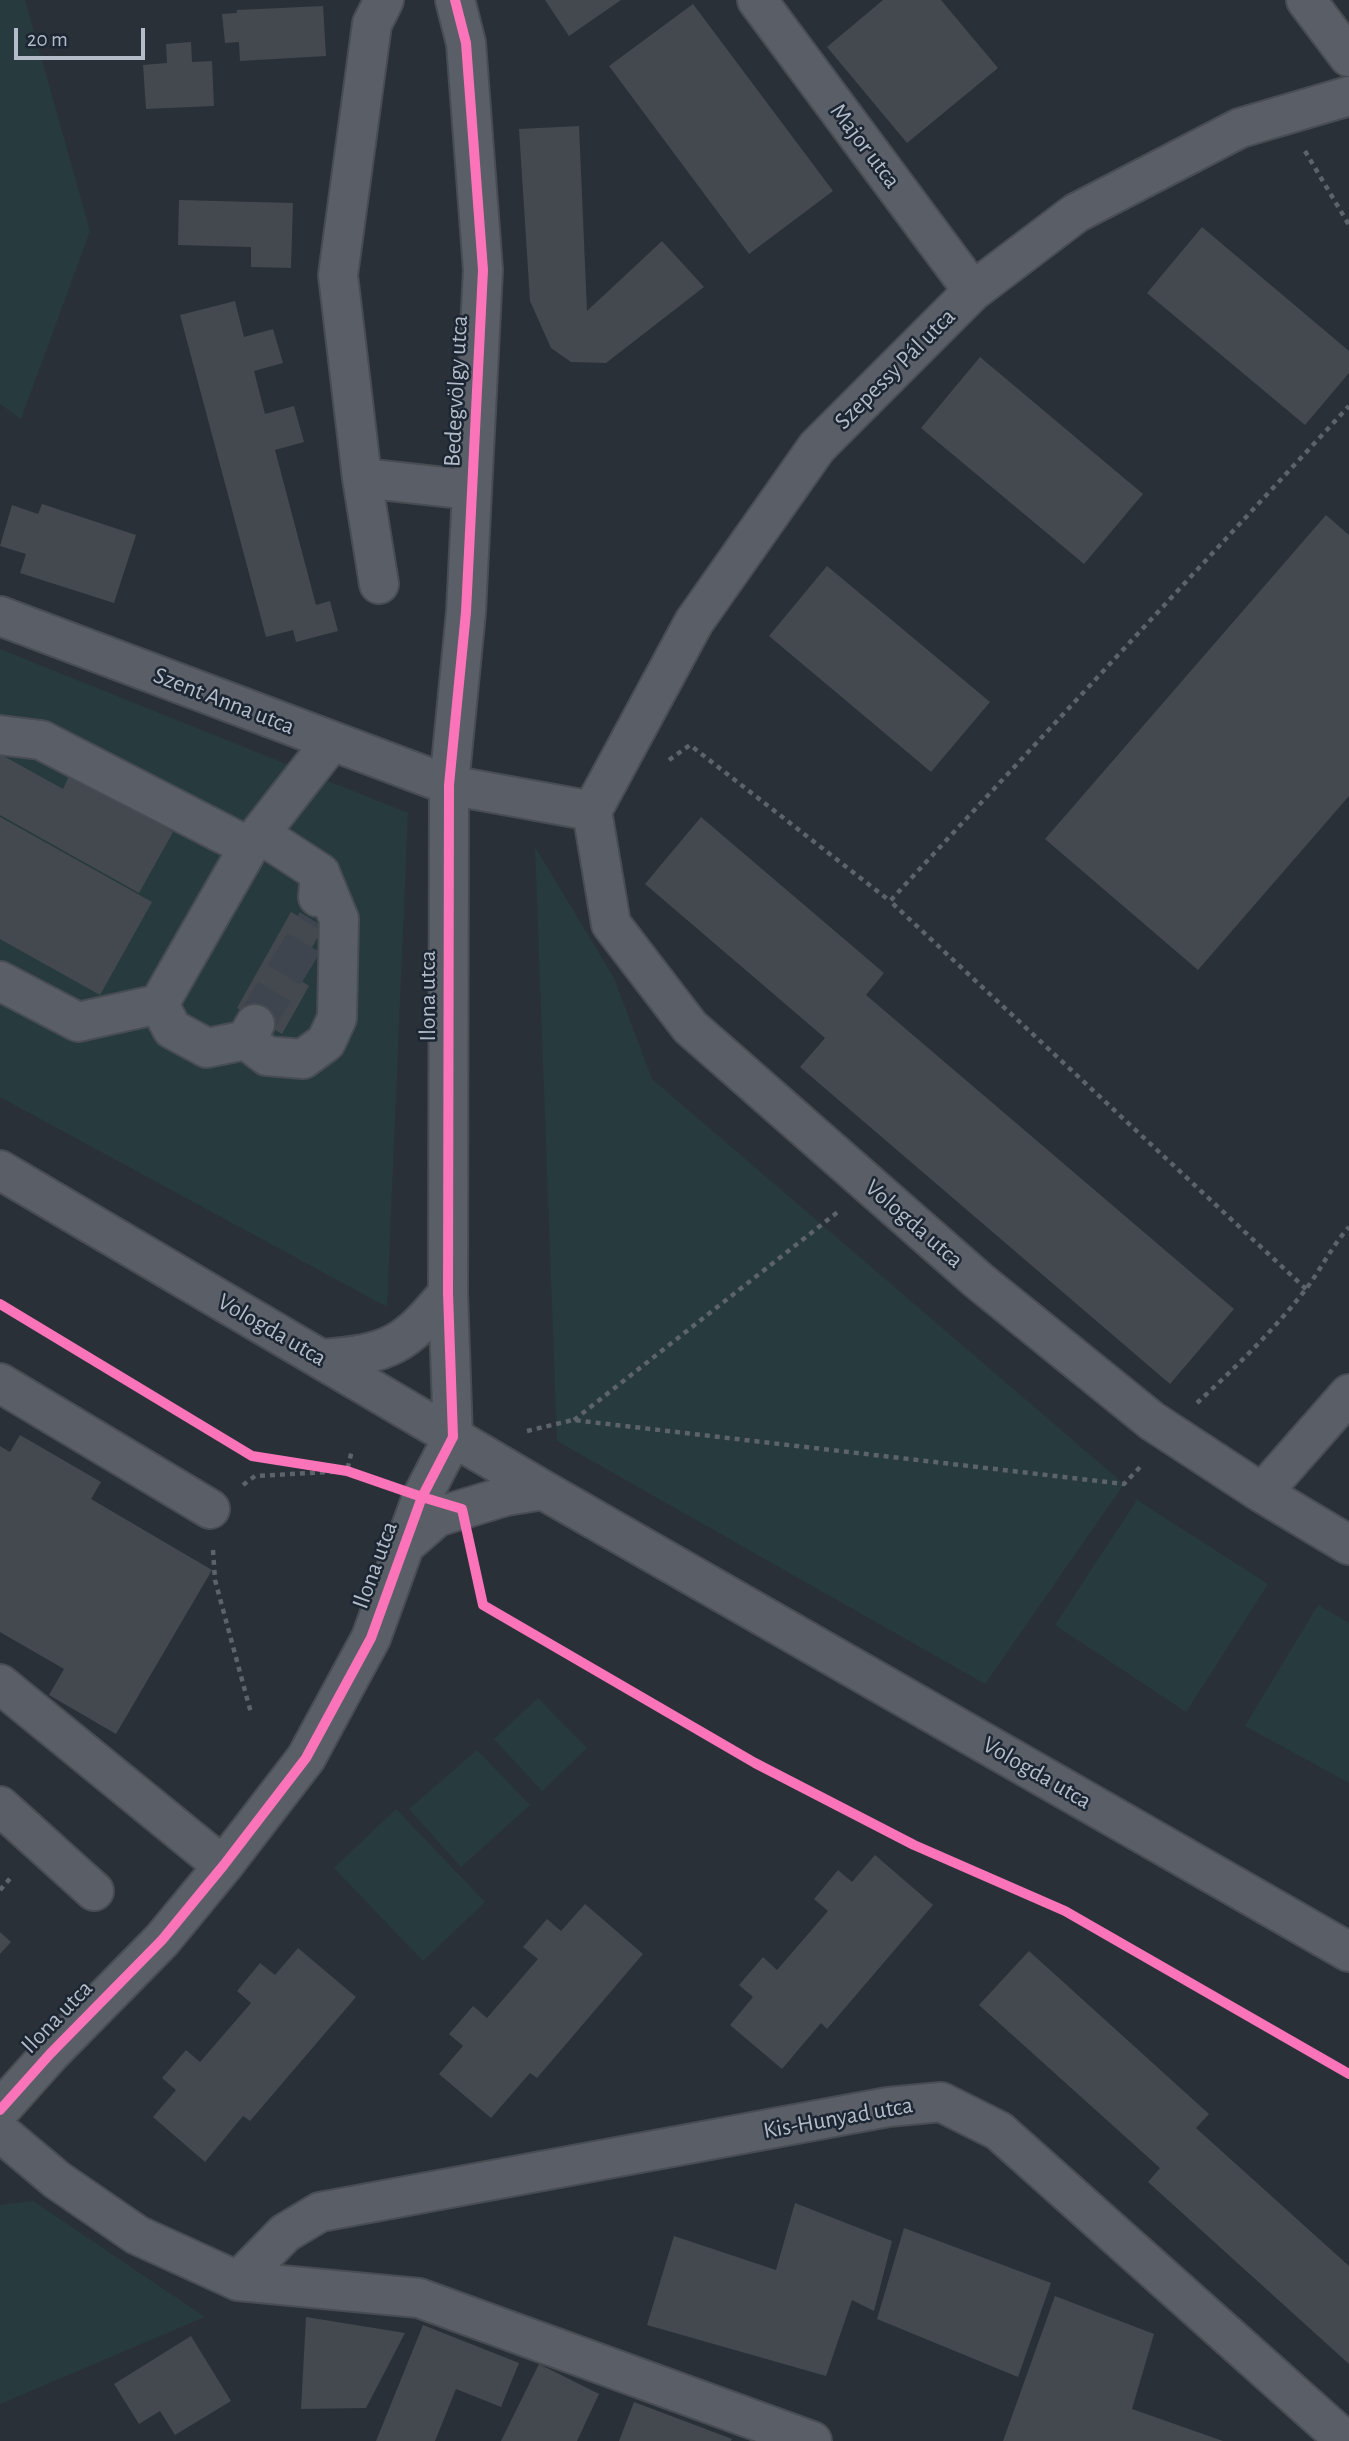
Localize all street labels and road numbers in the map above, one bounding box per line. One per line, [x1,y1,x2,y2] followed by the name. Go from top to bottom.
[824,98,906,194] street label: Major utca
[828,302,962,436] street label: Szepessy Pál utca
[438,314,474,468] street label: Bedegvölgy utca
[149,661,299,741] street label: Szent Anna utca
[414,951,442,1041] street label: Ilona utca
[859,1174,969,1274] street label: Vologda utca
[212,1287,332,1373] street label: Vologda utca
[346,1517,404,1613] street label: Ilona utca
[977,1730,1097,1816] street label: Vologda utca
[15,1974,99,2060] street label: Ilona utca
[761,2091,915,2145] street label: Kis-Hunyad utca

